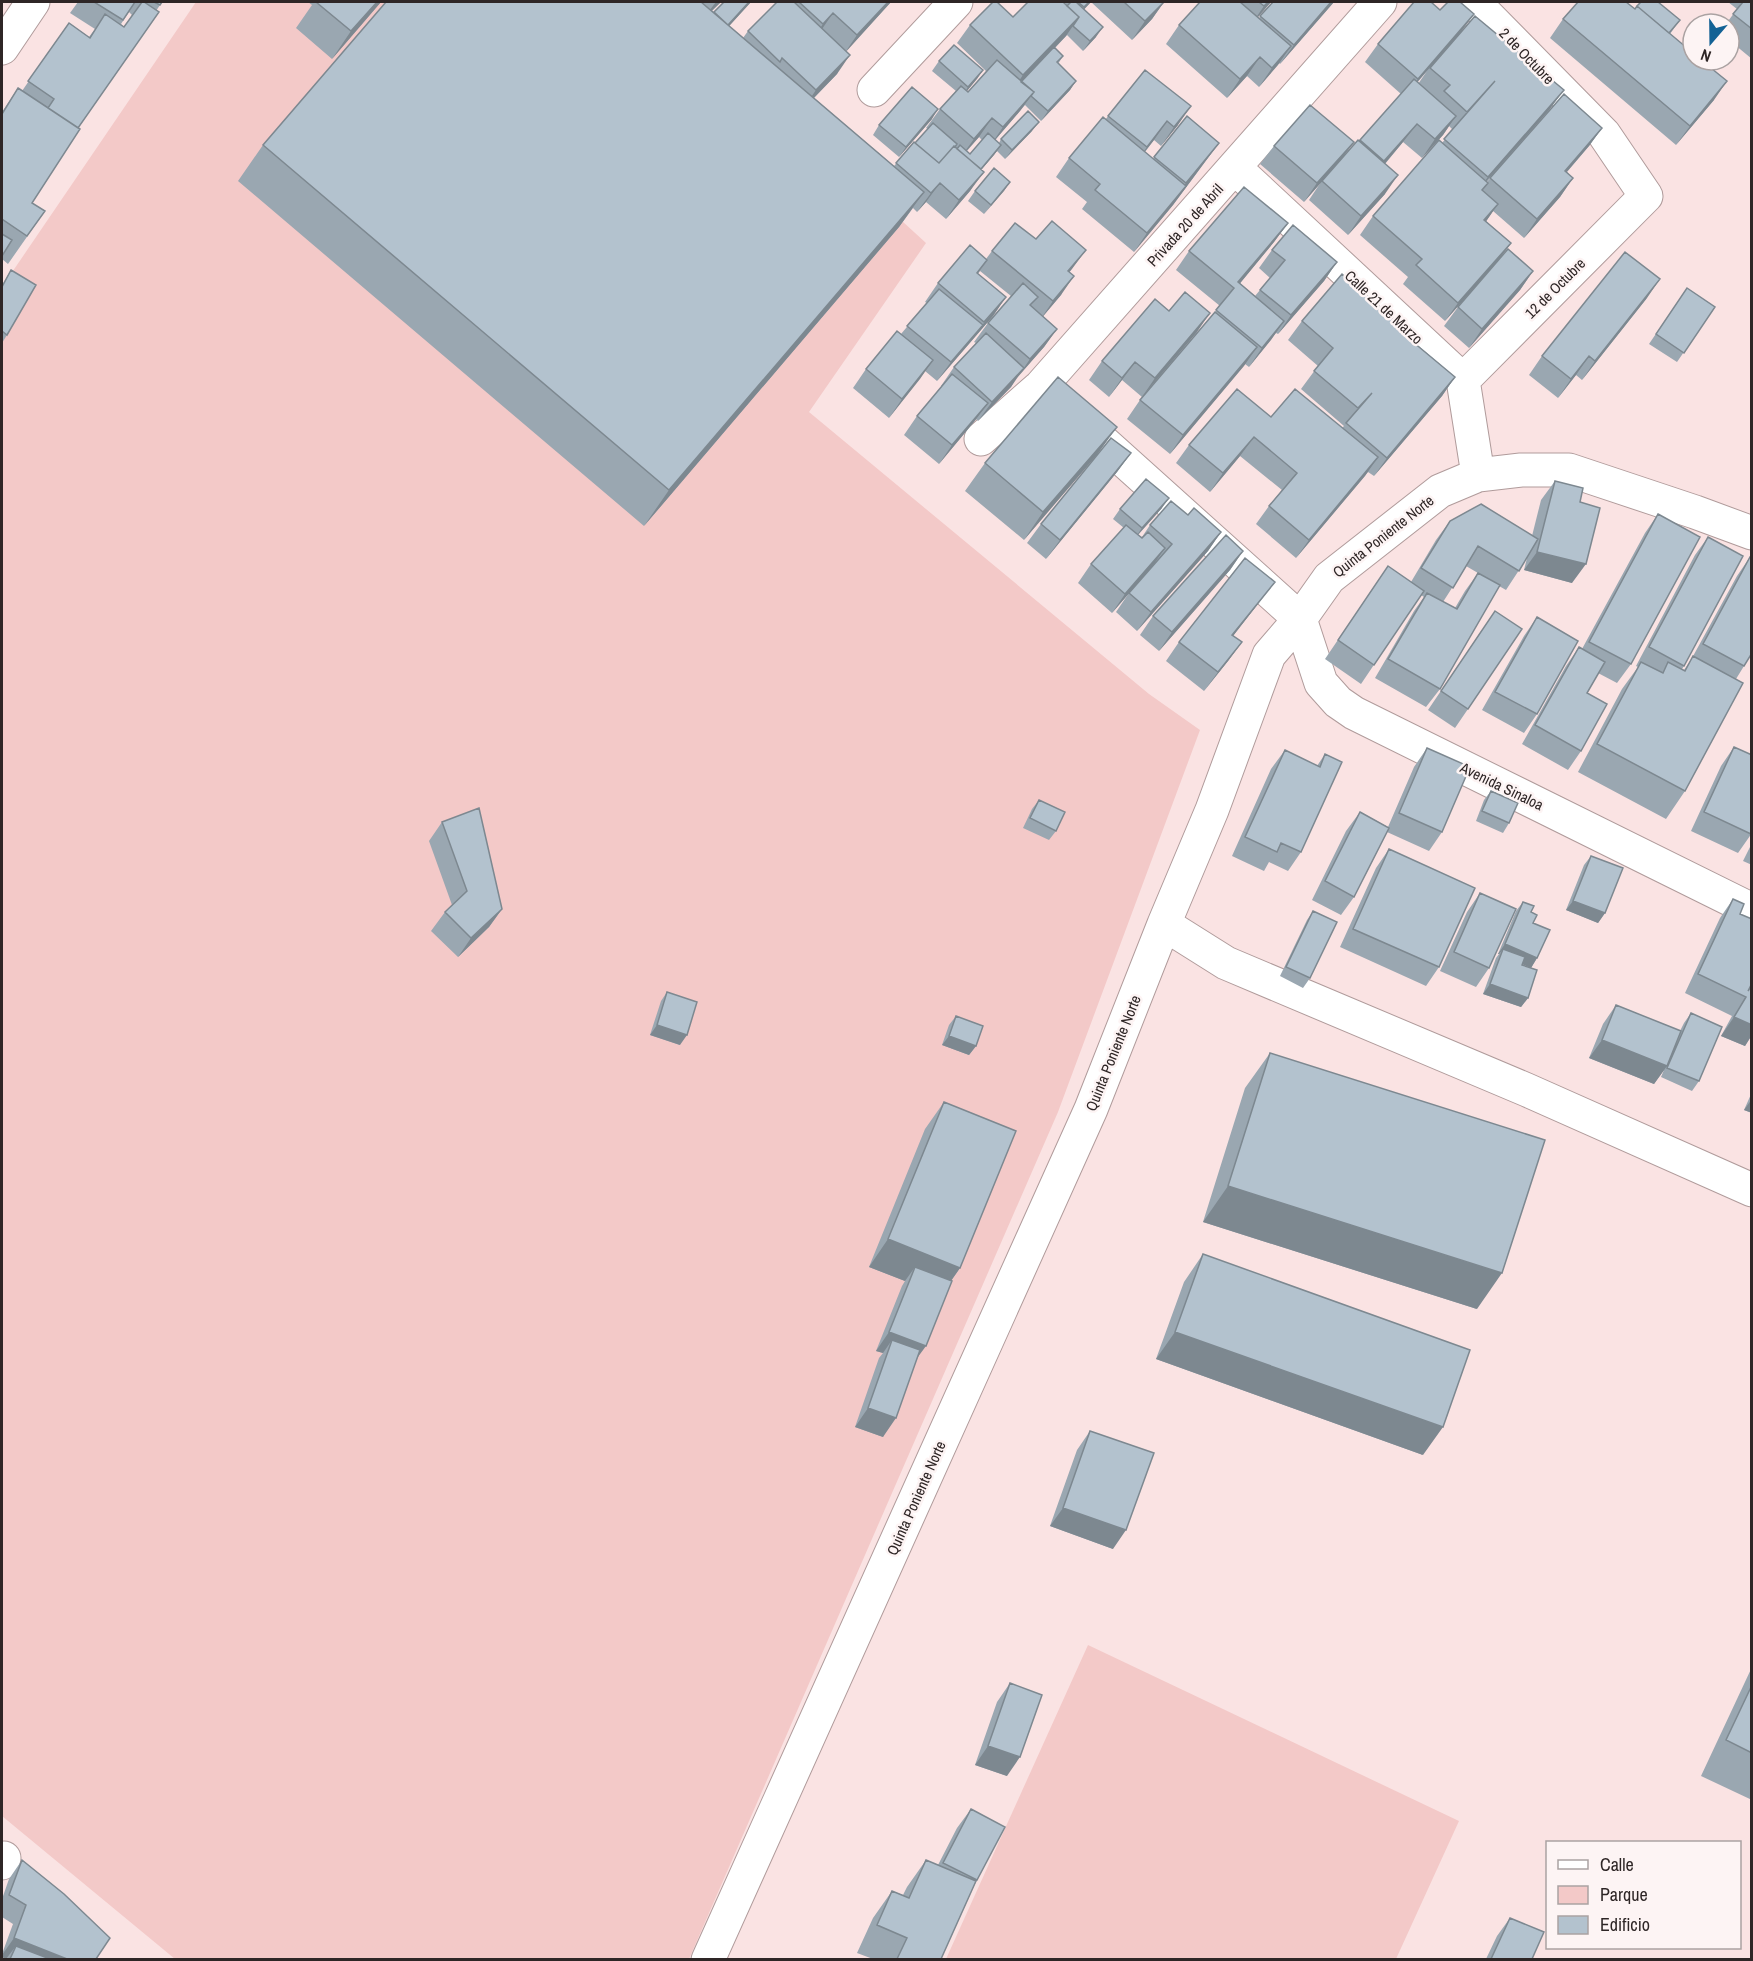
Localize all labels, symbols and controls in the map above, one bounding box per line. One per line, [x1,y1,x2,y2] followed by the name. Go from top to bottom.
[1681,12,1741,72] north arrow
[1495,23,1559,89] street label: 2 de Octubre
[1698,44,1714,68] text: N
[1142,179,1228,271] street label: Privada 20 de Abril
[1520,253,1590,323] street label: 12 de Octubre
[1340,265,1428,349] street label: Calle 21 de Marzo
[1328,490,1438,582] street label: Quinta Poniente Norte
[1456,756,1547,815] street label: Avenida Sinaloa
[1080,992,1146,1114] street label: Quinta Poniente Norte
[881,1437,951,1558] street label: Quinta Poniente Norte
[1546,1841,1741,1949] legend
[1600,1852,1634,1877] text: Calle
[1600,1882,1648,1907] text: Parque
[1600,1912,1650,1937] text: Edificio

